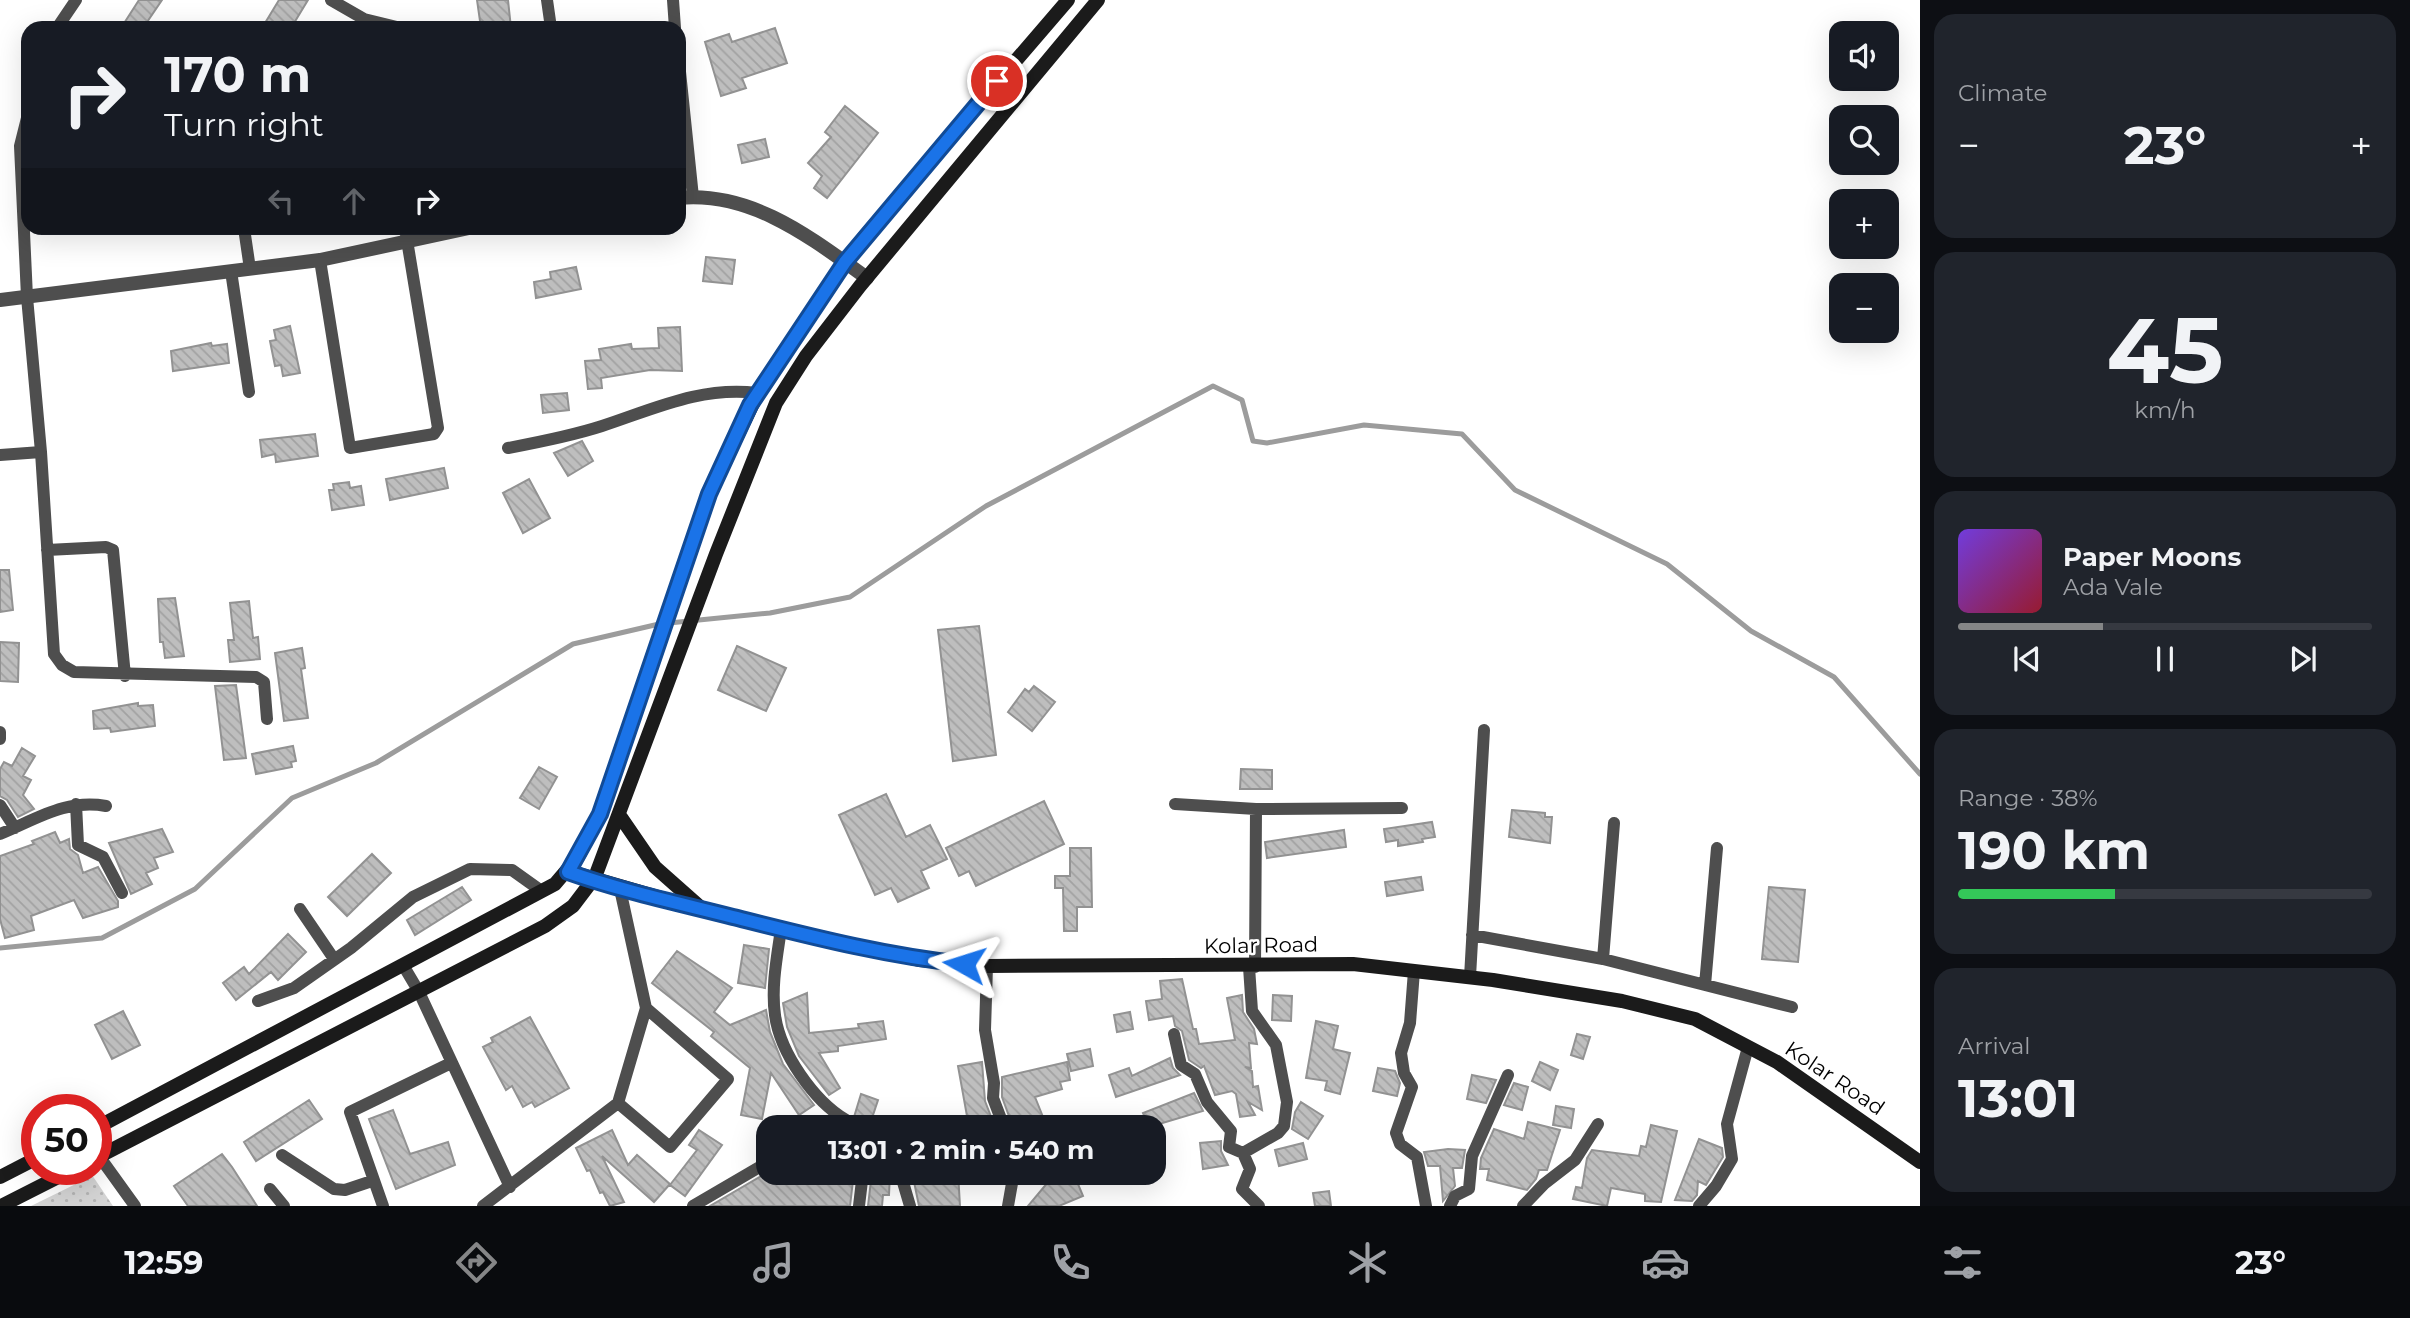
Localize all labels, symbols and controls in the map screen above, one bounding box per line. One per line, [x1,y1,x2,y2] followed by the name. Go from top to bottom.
[1829,21,1899,343] map controls
[1829,21,1899,91] button: sound
[164,45,311,104] text: 170 m
[49,49,140,140] icon: right
[967,51,1027,111] pin
[978,62,1016,100] icon: arrive
[1958,79,2047,107] text: Climate
[164,105,324,144] text: Turn right
[1829,105,1899,175] button: search
[2124,114,2206,177] text: 23°
[1958,122,1980,169] text: −
[2350,122,2372,169] text: +
[262,182,300,220] icon: left
[335,182,373,220] icon: ahead
[408,182,446,220] icon: right
[1829,189,1899,259] button: +
[1829,273,1899,343] button: −
[2107,295,2223,406] text: 45
[2134,396,2196,424] text: km/h
[2063,541,2241,573] text: Paper Moons
[2063,573,2163,601] text: Ada Vale
[2008,640,2046,678] icon: previous
[2146,640,2184,678] icon: pause
[2284,640,2322,678] icon: next
[1958,784,2098,812] text: Range · 38%
[1958,819,2150,882] text: 190 km
[927,927,1001,1001] position arrow
[1204,932,1318,958] street label: Kolar Road
[1958,1032,2031,1060] text: Arrival
[1781,1036,1889,1120] street label: Kolar Road
[1958,1067,2078,1130] text: 13:01
[21,1094,112,1185] speed limit sign: 50
[828,1134,1094,1166] text: 13:01 · 2 min · 540 m
[452,1238,501,1287] icon: directions
[749,1238,798,1287] icon: music
[1046,1238,1095,1287] icon: phone
[1343,1238,1392,1287] icon: climate
[1641,1238,1690,1287] icon: car
[1938,1238,1987,1287] icon: filters
[124,1243,203,1282] text: 12:59
[2235,1243,2286,1282] text: 23°

